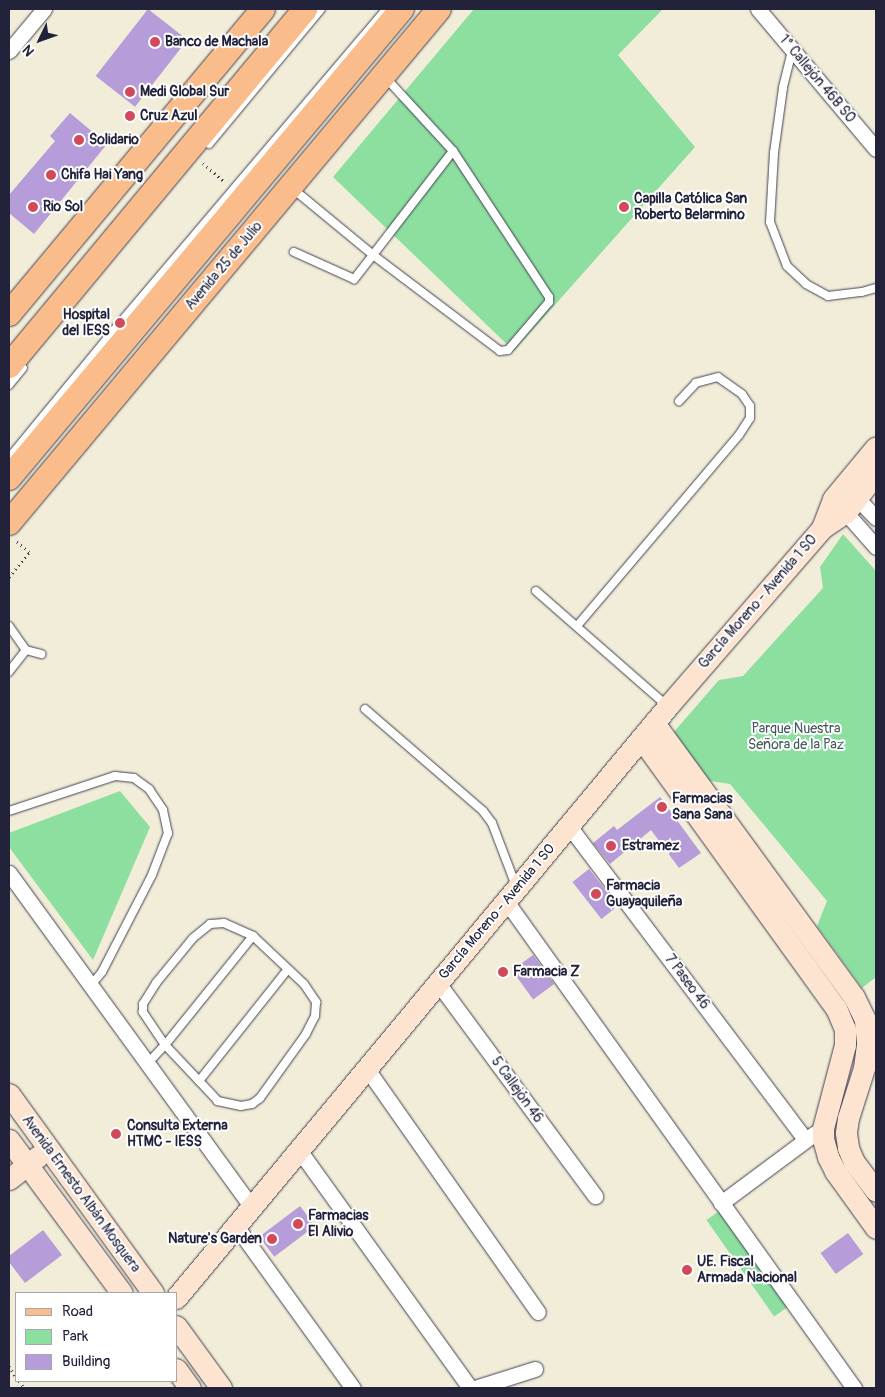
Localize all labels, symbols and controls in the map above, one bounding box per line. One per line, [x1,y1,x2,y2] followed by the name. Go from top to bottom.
[15,15,65,65] north arrow
[775,32,859,126] street label: 1° Callejón 46B SO
[165,34,268,50] place label: Banco de Machala
[149,36,161,48] marker: Banco de Machala
[19,41,38,60] text: N
[140,84,229,100] place label: Medi Global Sur
[124,86,136,98] marker: Medi Global Sur
[140,108,198,124] place label: Cruz Azul
[124,110,136,122] marker: Cruz Azul
[89,132,139,148] place label: Solidario
[73,134,85,146] marker: Solidario
[61,167,143,183] place label: Chifa Hai Yang
[45,169,57,181] marker: Chifa Hai Yang
[634,191,747,223] place label: Capilla Católica San Roberto Belarmino
[43,199,83,215] place label: Rio Sol
[27,201,39,213] marker: Rio Sol
[618,201,630,213] marker: Capilla Católica San Roberto Belarmino
[182,218,266,314] street label: Avenida 25 de Julio
[62,307,110,340] place label: Hospital del IESS
[114,317,126,329] marker: Hospital del IESS
[695,532,821,672] street label: García Moreno - Avenida 1 SO
[748,721,844,754] park label: Parque Nuestra Señora de la Paz
[672,791,732,824] place label: Farmacias Sana Sana
[656,801,668,813] marker: Farmacias Sana Sana
[622,838,679,854] place label: Estramez
[604,839,618,853] marker: Estramez
[435,841,559,983] street label: García Moreno - Avenida 1 SO
[606,878,682,910] place label: Farmacia Guayaquileña
[590,888,602,900] marker: Farmacia Guayaquileña
[661,951,713,1013] street label: 7 Paseo 46
[513,964,580,980] place label: Farmacia Z
[497,966,509,978] marker: Farmacia Z
[487,1054,547,1126] street label: 5 Callejón 46
[18,1112,144,1276] street label: Avenida Ernesto Albán Mosquera
[127,1118,228,1150] place label: Consulta Externa HTMC - IESS
[109,1127,123,1141] marker: Consulta Externa HTMC - IESS
[308,1208,368,1240] place label: Farmacias El Alivio
[292,1218,304,1230] marker: Farmacias El Alivio
[168,1231,262,1247] place label: Nature's Garden
[266,1233,278,1245] marker: Nature's Garden
[697,1254,797,1286] place label: UE. Fiscal Armada Nacional
[681,1264,693,1276] marker: UE. Fiscal Armada Nacional
[15,1292,178,1382] legend
[62,1302,93,1321] text: Road
[62,1327,88,1346] text: Park
[62,1352,110,1371] text: Building

